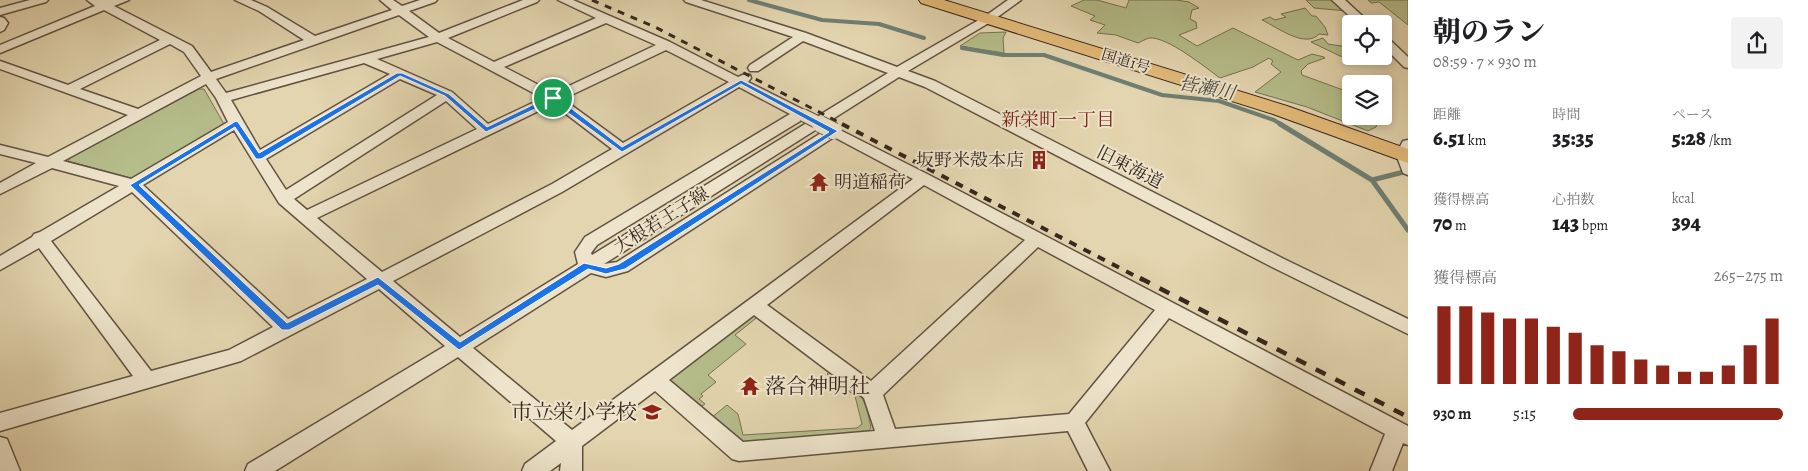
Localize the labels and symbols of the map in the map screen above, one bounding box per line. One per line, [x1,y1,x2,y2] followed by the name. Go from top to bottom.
[1099,44,1153,78] street label: 国道1号
[1176,70,1239,107] water label: 皆瀬川
[532,77,574,119] pin
[1001,107,1115,133] district label: 新栄町一丁目
[1092,140,1168,194] street label: 旧東海道
[916,148,1024,172] place label: 坂野米殻本店
[1028,149,1050,171] building icon: 坂野米殻本店
[834,170,906,194] place label: 明道稲荷
[808,171,830,193] temple icon: 明道稲荷
[609,181,713,259] street label: 大根若王子線
[765,372,870,400] place label: 落合神明社
[739,375,761,397] temple icon: 落合神明社
[511,398,637,426] place label: 市立栄小学校
[641,401,663,423] school or university icon: 市立栄小学校

